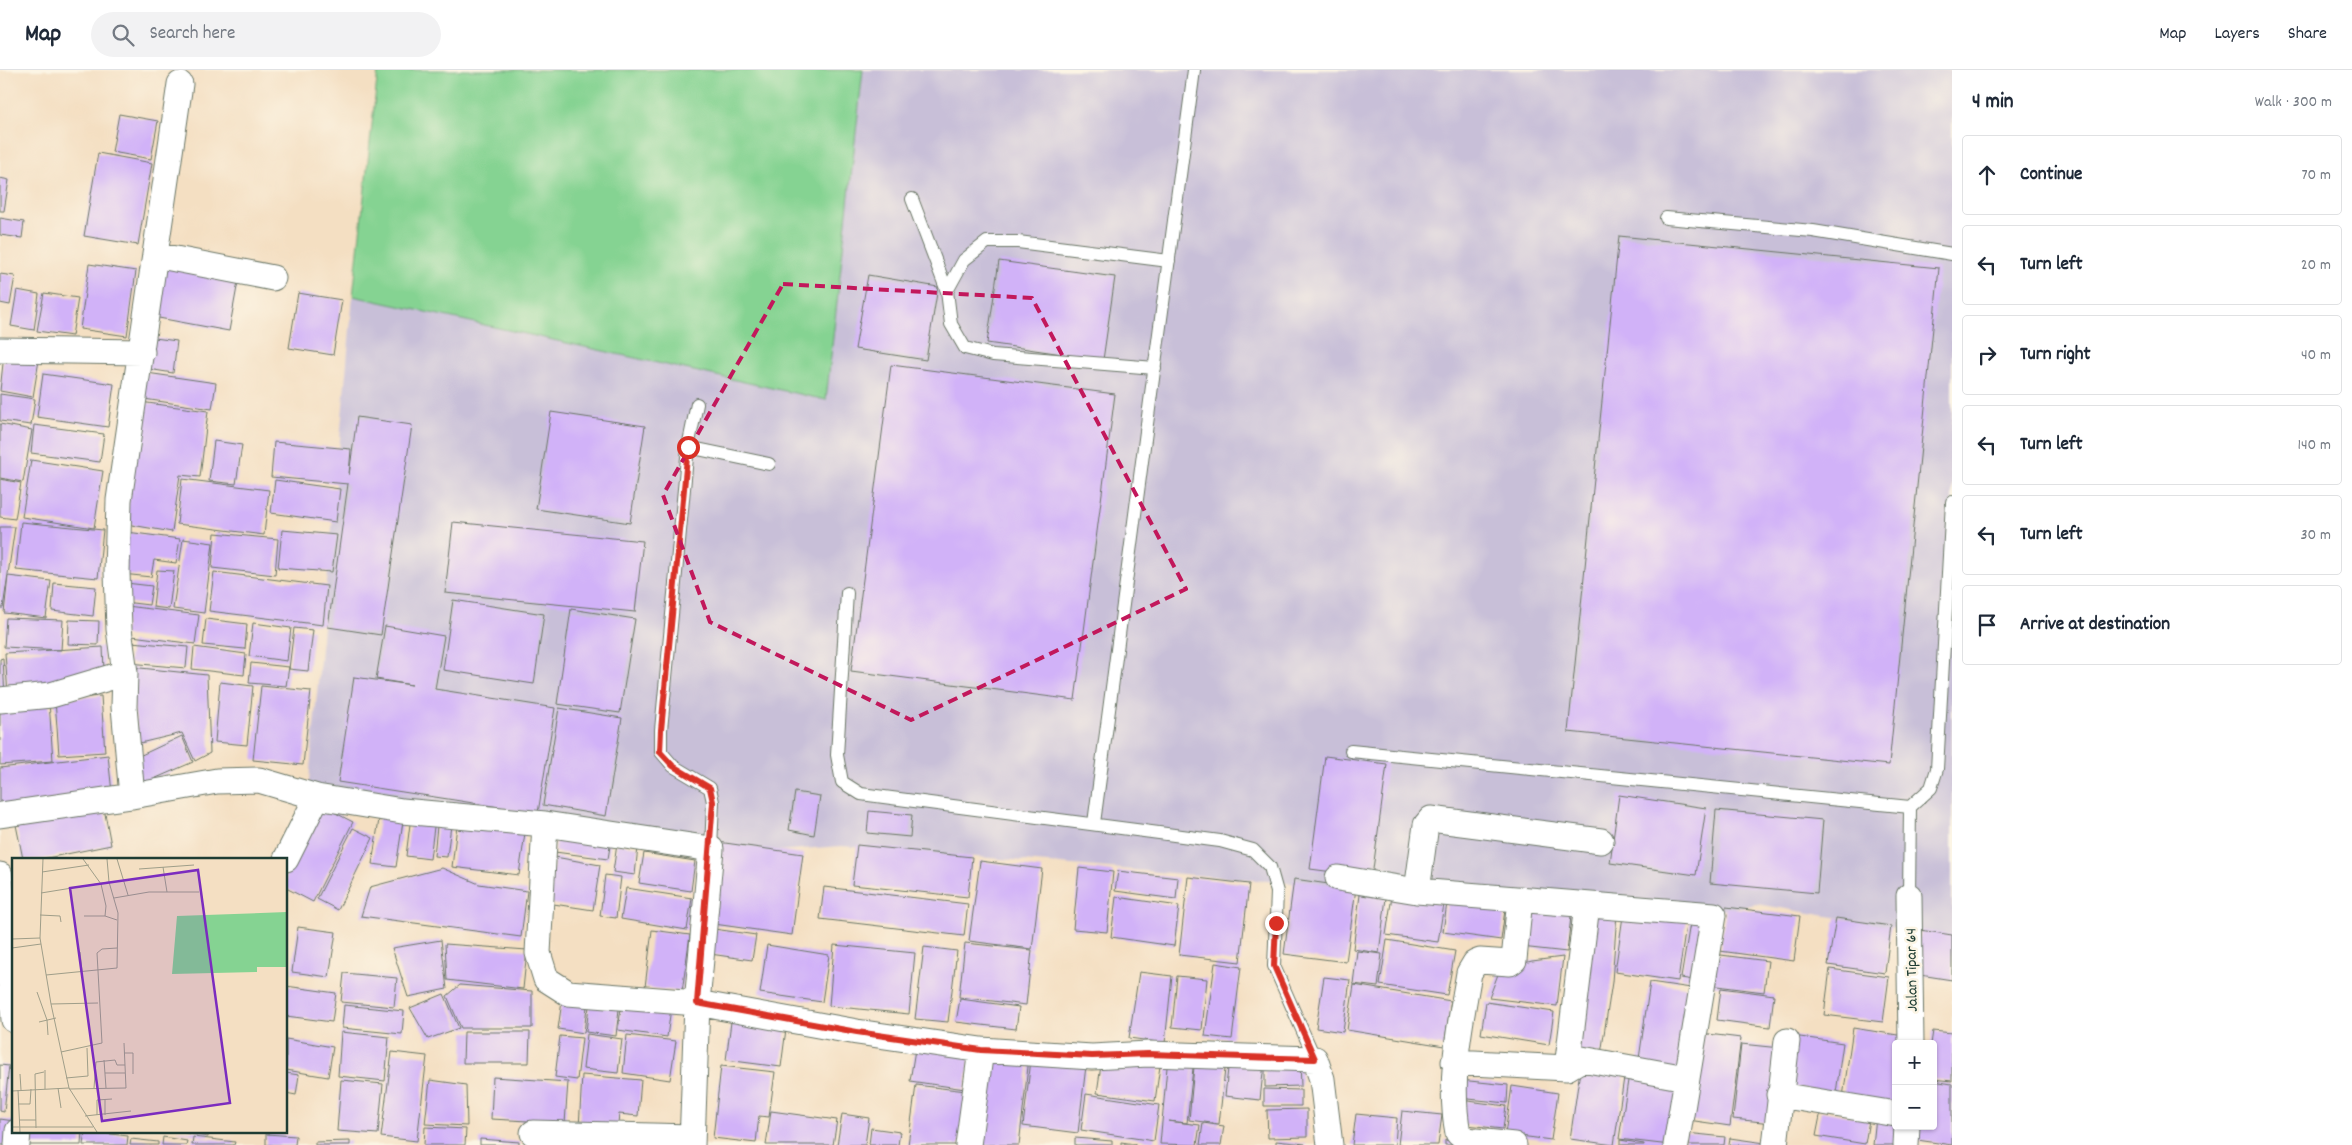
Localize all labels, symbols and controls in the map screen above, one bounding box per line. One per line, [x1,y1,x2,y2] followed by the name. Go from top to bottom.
[91,12,441,57] search box
[25,18,61,52] text: Map
[109,21,137,49] icon: search
[149,21,235,48] text: Search here
[2159,22,2186,47] text: Map
[2214,22,2260,47] text: Layers
[2288,22,2327,47] text: Share
[1972,88,2014,118] text: 4 min
[2255,91,2332,114] text: Walk · 300 m
[1973,161,2001,189] icon: ahead
[2020,162,2082,189] text: Continue
[2301,164,2331,187] text: 70 m
[1973,251,2001,279] icon: left
[2020,252,2083,279] text: Turn left
[2301,254,2331,277] text: 20 m
[1973,341,2001,369] icon: right
[2020,342,2091,369] text: Turn right
[2301,344,2331,367] text: 40 m
[1973,431,2001,459] icon: left
[2020,432,2083,459] text: Turn left
[2297,434,2331,457] text: 140 m
[677,436,700,459] route start
[1973,521,2001,549] icon: left
[2020,522,2083,549] text: Turn left
[2301,524,2331,547] text: 30 m
[1973,611,2001,639] icon: arrive
[2020,612,2170,639] text: Arrive at destination
[12,858,288,1132] inset map
[1265,912,1288,935] route end
[1900,928,1925,1012] street label: Jalan Tipar 64
[1892,1040,1937,1130] map controls
[1892,1040,1937,1085] button: +
[1892,1085,1937,1130] button: −

